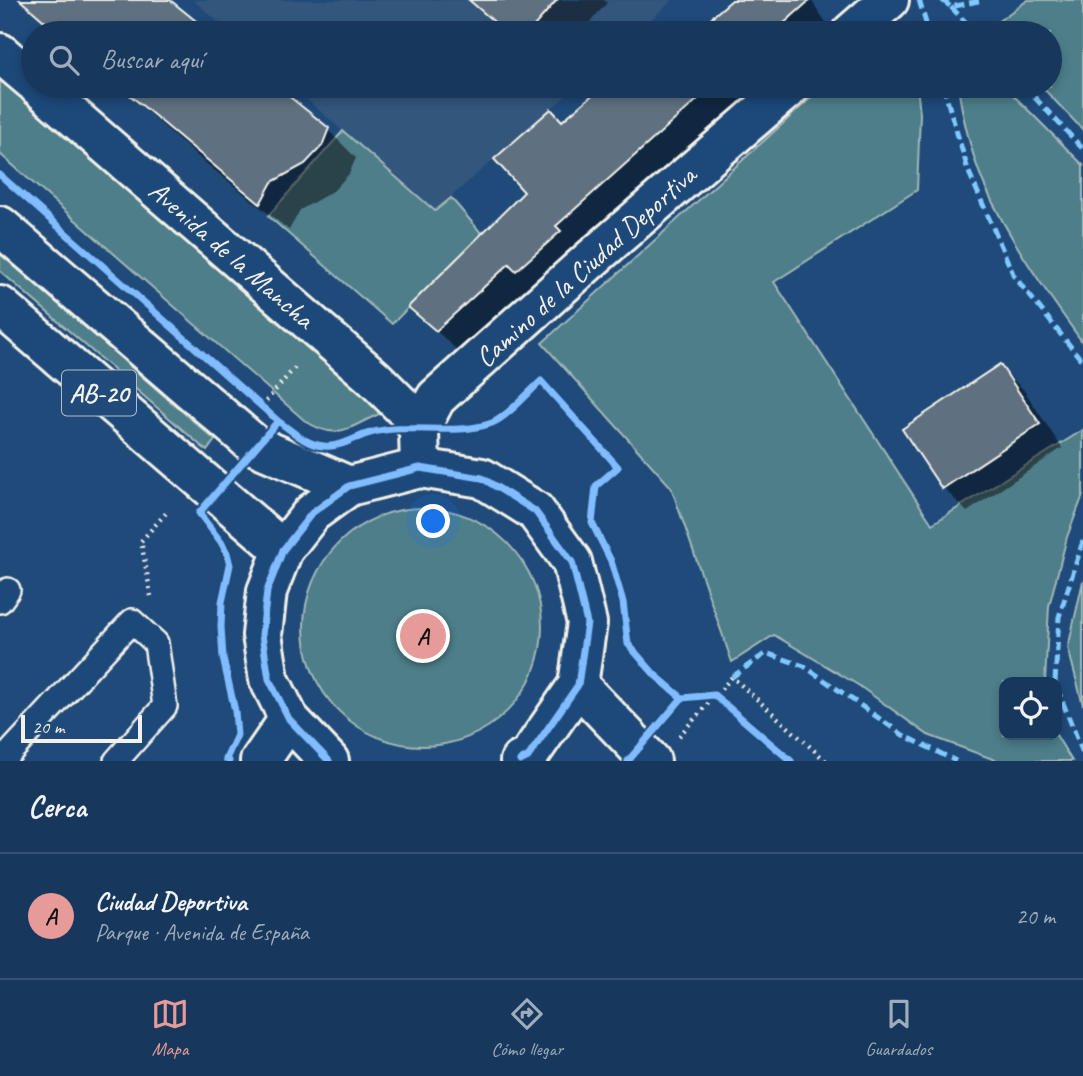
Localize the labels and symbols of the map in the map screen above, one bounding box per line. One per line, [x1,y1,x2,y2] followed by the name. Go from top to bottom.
[468,156,705,375] street label: Camino de la Ciudad Deportiva
[142,173,323,337] street label: Avenida de la Mancha
[62,370,136,416] road number: AB-20
[416,504,450,538] your location
[400,610,446,662] pin: A
[21,712,142,744] scale bar

